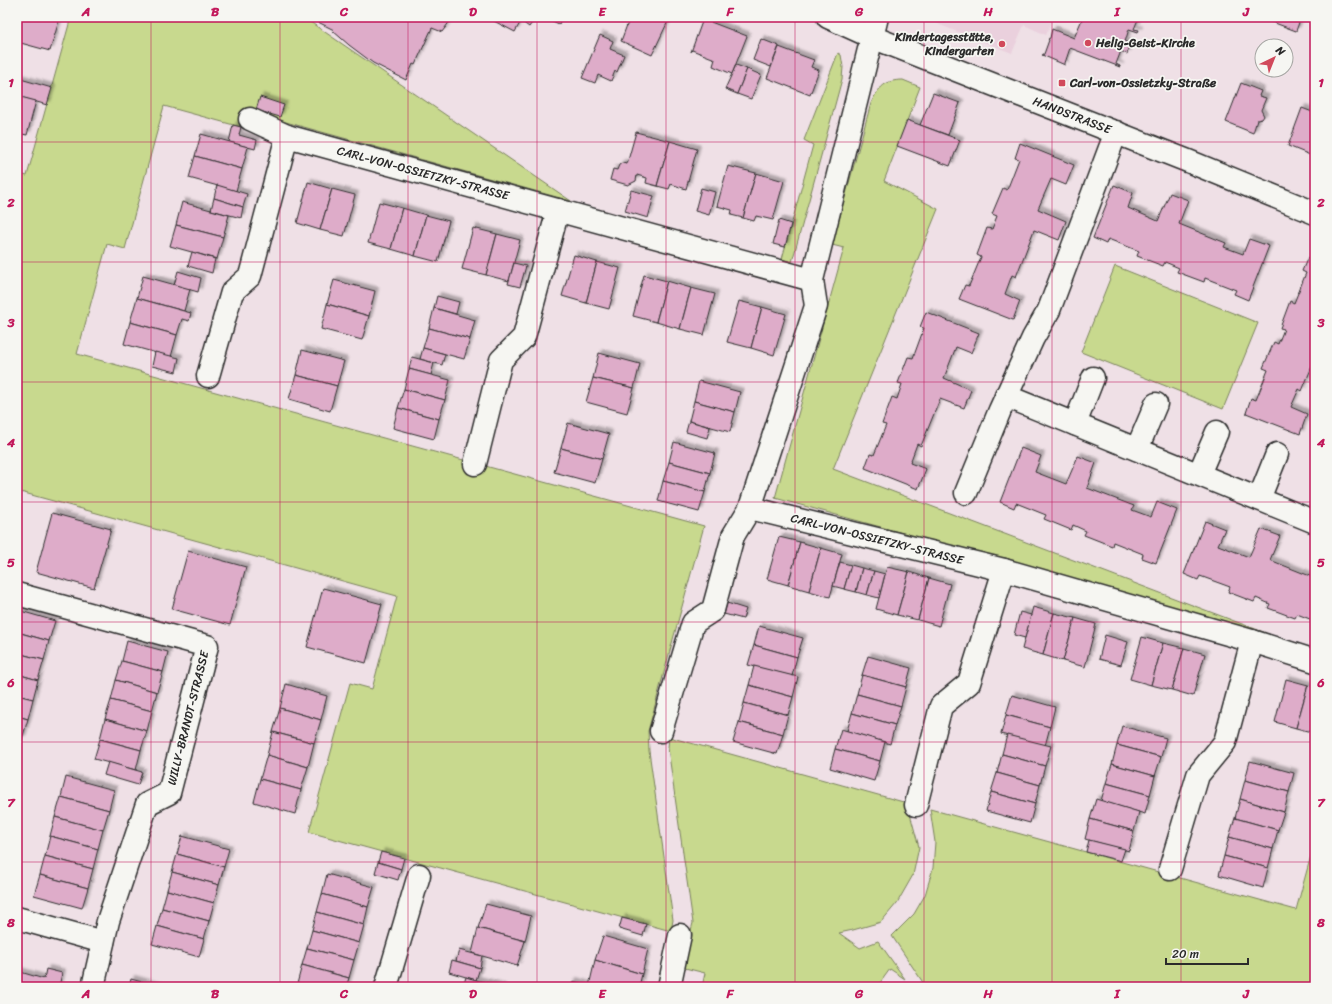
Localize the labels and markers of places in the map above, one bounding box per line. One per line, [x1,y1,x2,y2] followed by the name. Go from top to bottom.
[894,26,995,62] place label: Kindertagesstätte, Kindergarten
[1095,32,1195,54] place label: Helig-Geist-Kirche
[1083,38,1093,48] marker: Helig-Geist-Kirche
[997,39,1007,49] marker: Kindertagesstätte, Kindergarten
[1069,72,1217,94] place label: Carl-von-Ossietzky-Straße
[1057,78,1067,88] marker: Carl-von-Ossietzky-Straße

